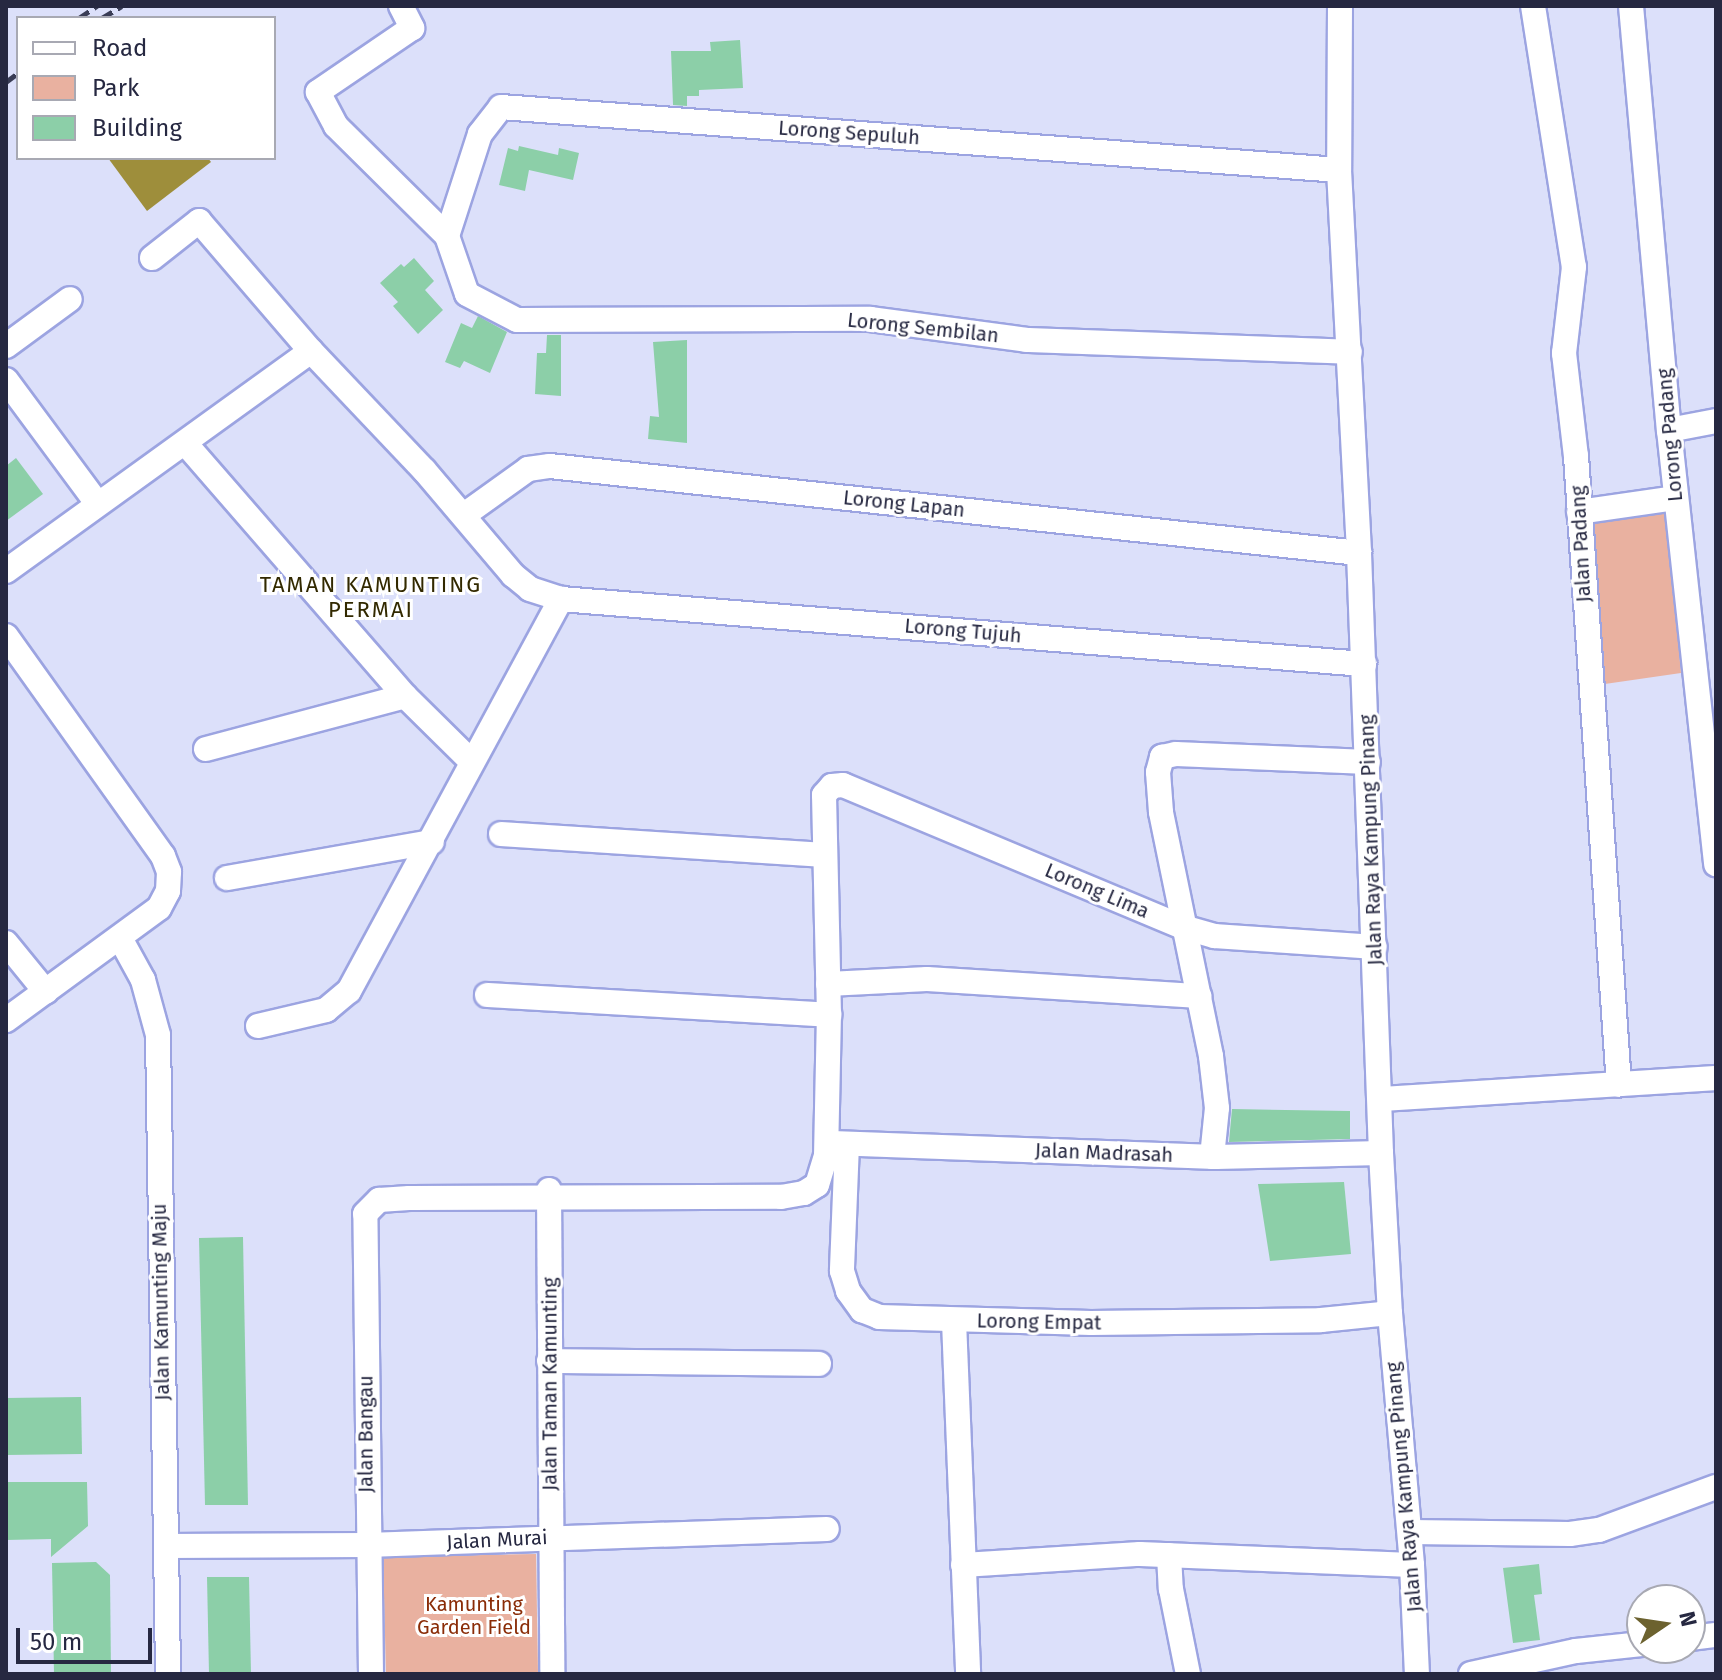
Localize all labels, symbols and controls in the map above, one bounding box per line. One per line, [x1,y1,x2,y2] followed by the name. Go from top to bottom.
[16,16,276,160] legend
[92,34,147,62] text: Road
[92,74,139,102] text: Park
[92,114,182,142] text: Building
[777,116,921,150] street label: Lorong Sepuluh
[846,308,1000,348] street label: Lorong Sembilan
[1652,367,1688,503] street label: Lorong Padang
[1566,485,1596,603] street label: Jalan Padang
[842,486,966,522] street label: Lorong Lapan
[260,571,482,622] district label: TAMAN KAMUNTING PERMAI
[903,614,1023,648] street label: Lorong Tujuh
[1355,714,1387,966] street label: Jalan Raya Kampung Pinang
[1041,858,1153,924] street label: Lorong Lima
[1034,1139,1174,1167] street label: Jalan Madrasah
[147,1203,175,1401] street label: Jalan Kamunting Maju
[538,1277,562,1491] street label: Jalan Taman Kamunting
[976,1309,1102,1335] street label: Lorong Empat
[1381,1361,1427,1613] street label: Jalan Raya Kampung Pinang
[354,1375,378,1493] street label: Jalan Bangau
[446,1525,548,1555] street label: Jalan Murai
[1626,1584,1706,1664] north arrow
[417,1592,531,1639] park label: Kamunting Garden Field
[1673,1609,1703,1629] text: N
[20,1612,156,1662] scale bar
[30,1628,82,1656] text: 50 m

